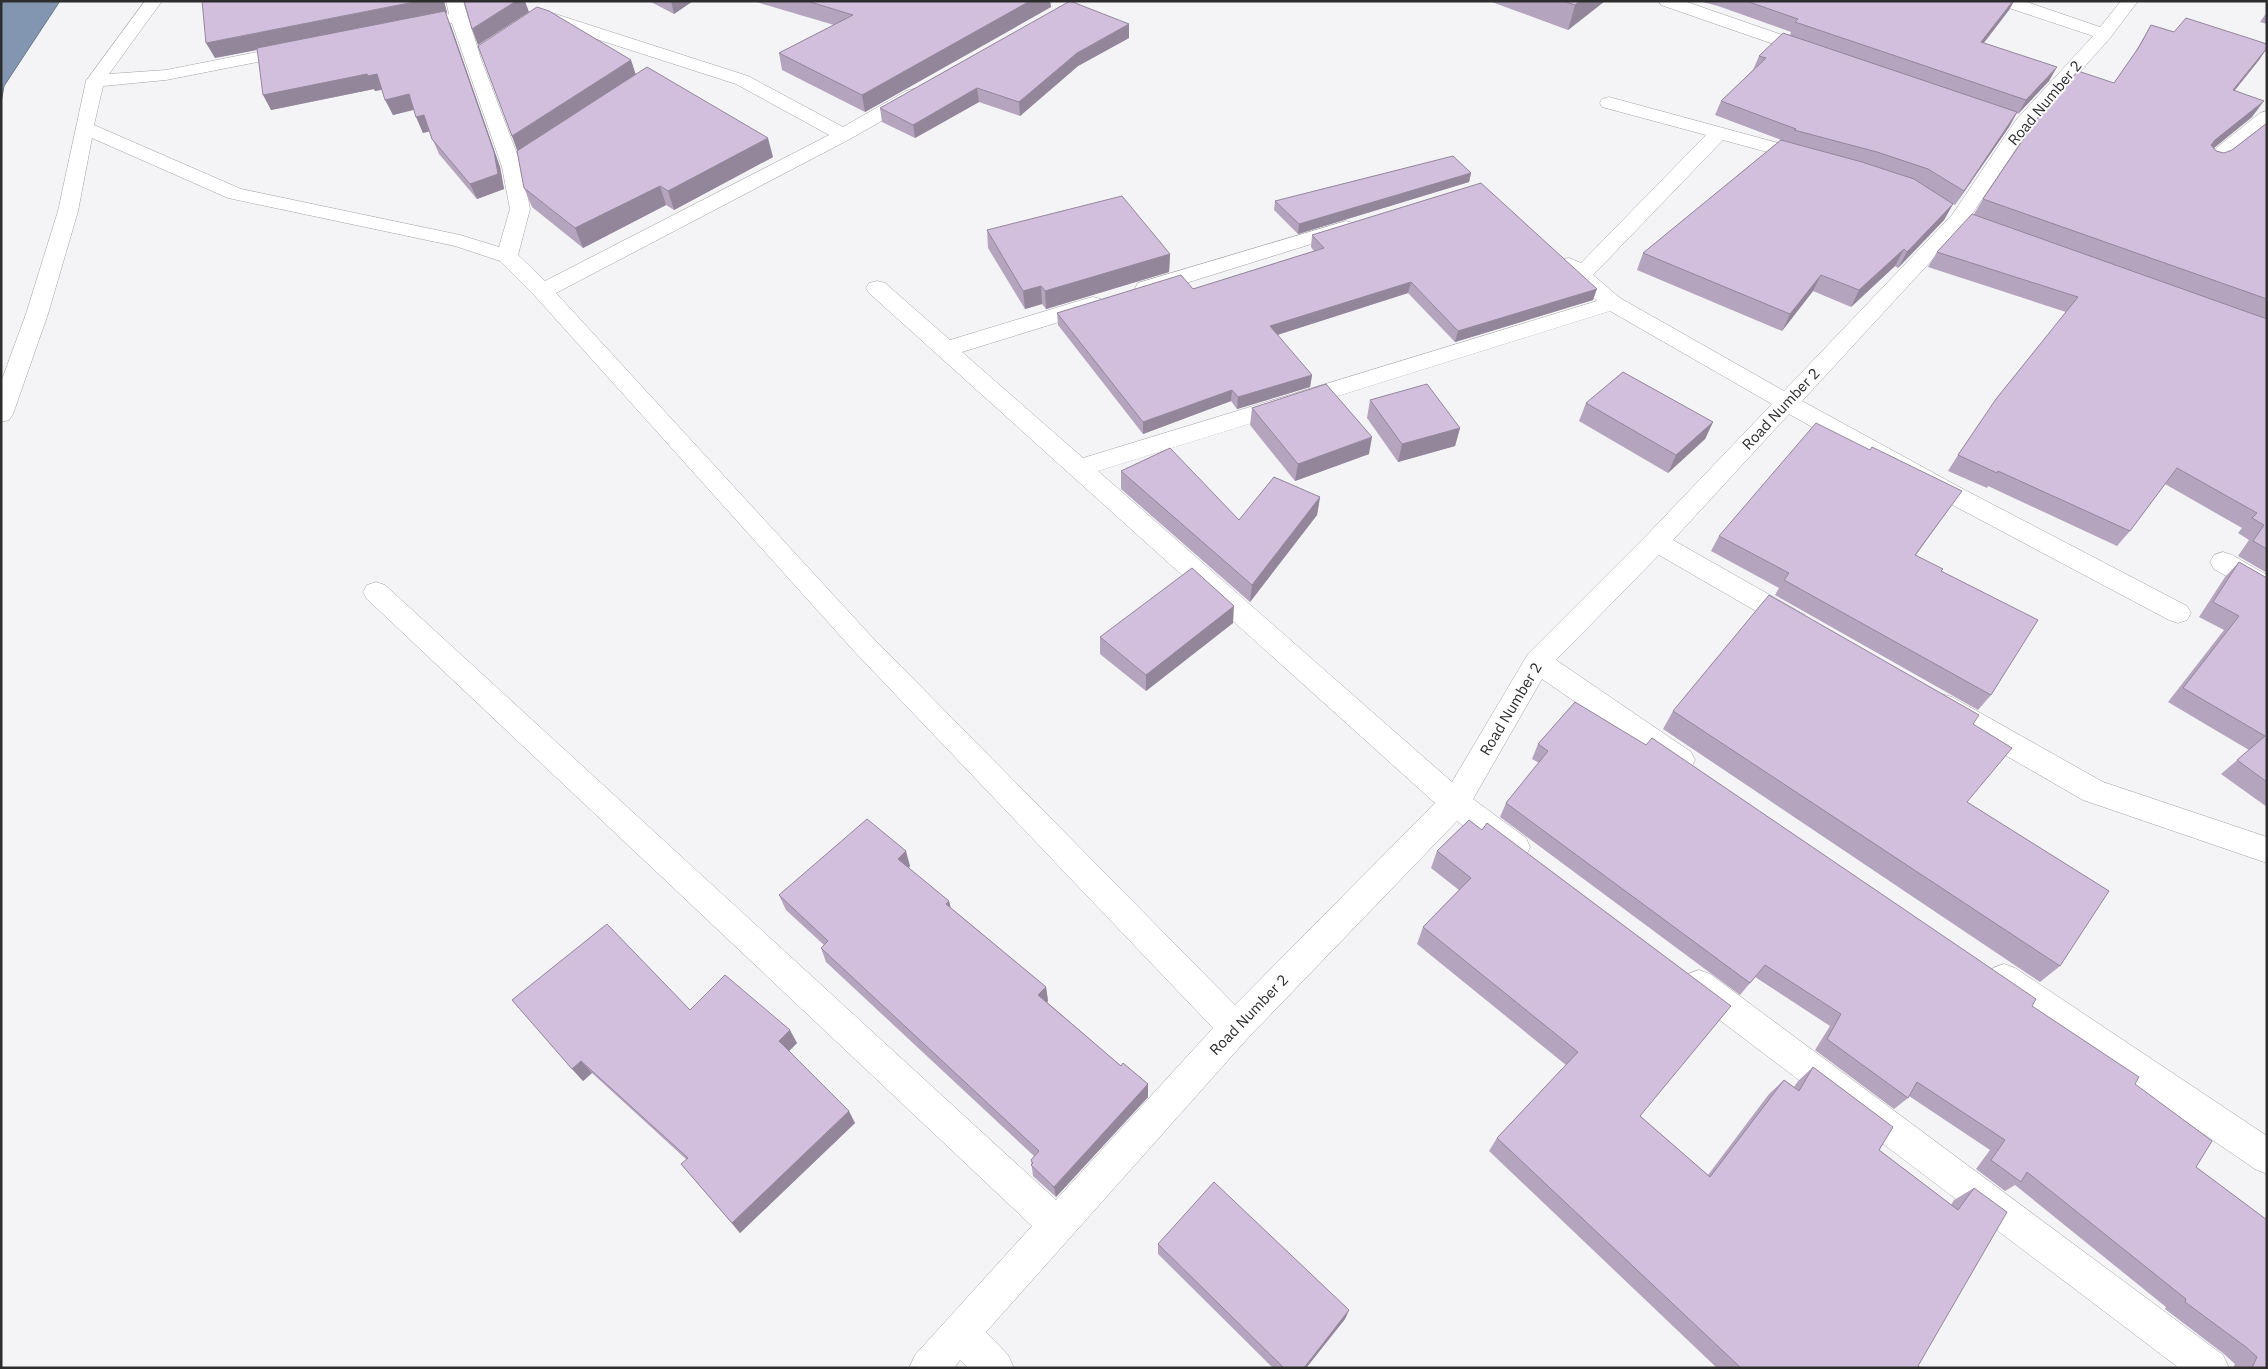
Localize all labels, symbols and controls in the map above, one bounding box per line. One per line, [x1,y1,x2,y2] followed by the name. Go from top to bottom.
[2004,56,2086,149] street label: Road Number 2
[1738,364,1823,454] street label: Road Number 2
[1475,659,1546,759] street label: Road Number 2
[1205,970,1292,1059] street label: Road Number 2

